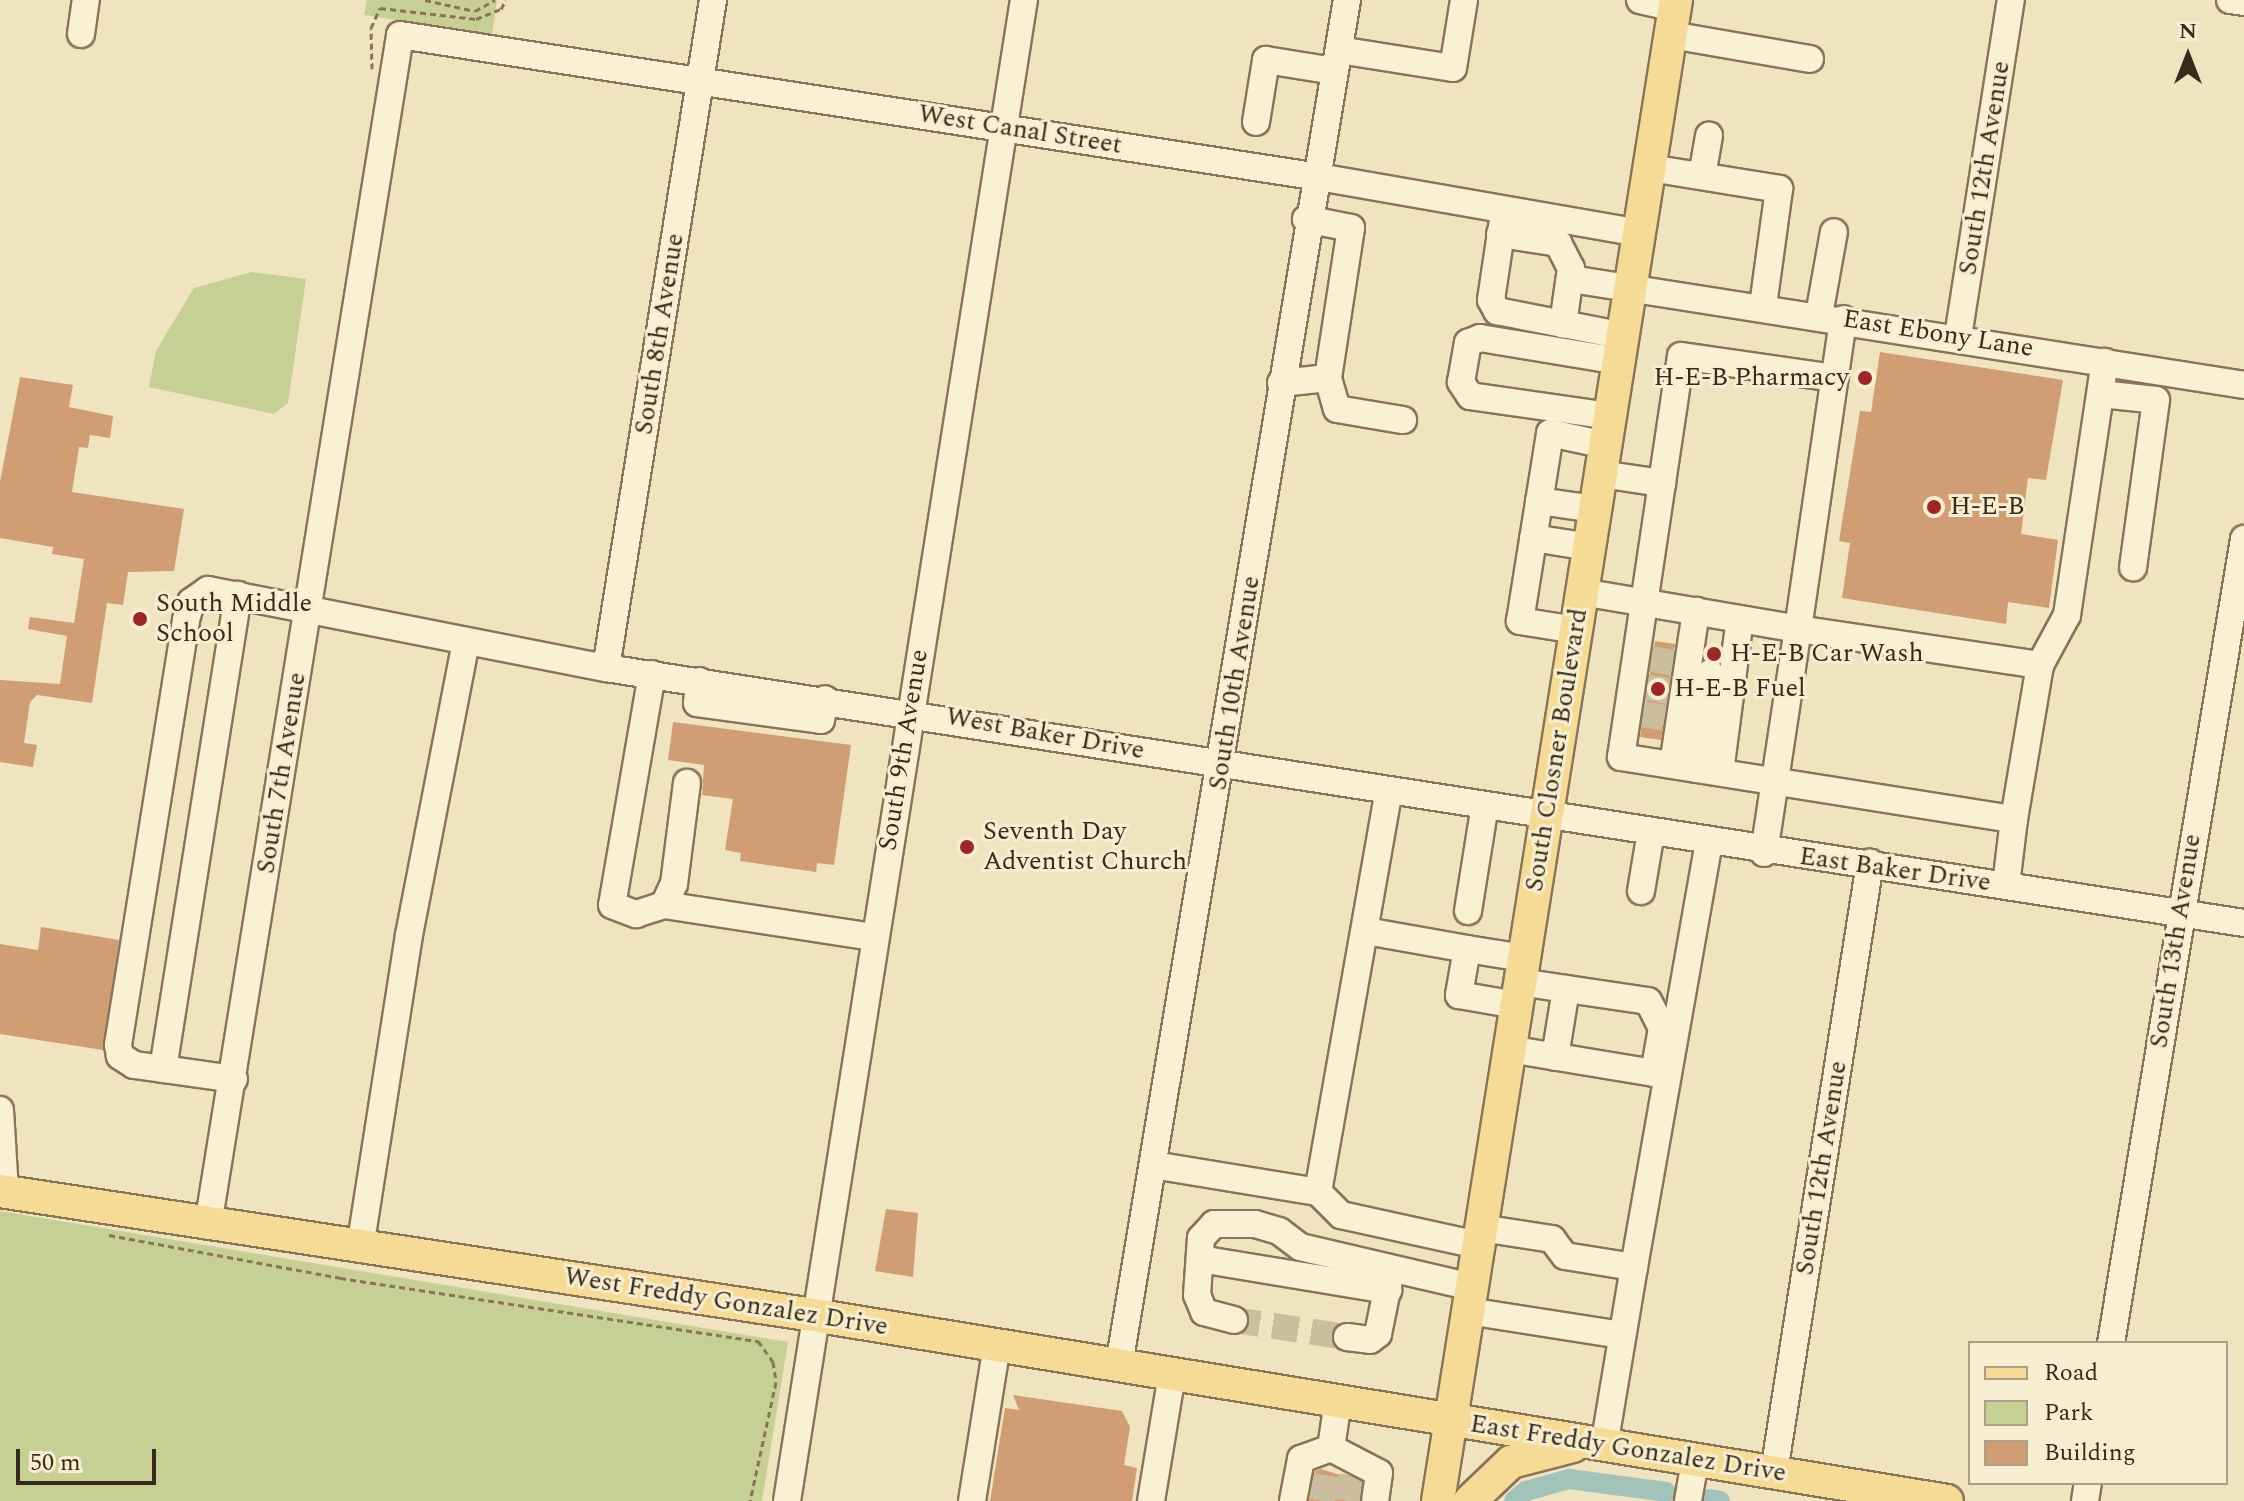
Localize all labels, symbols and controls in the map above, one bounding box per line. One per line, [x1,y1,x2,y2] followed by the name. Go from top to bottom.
[2179,15,2197,48] text: N
[2148,16,2228,96] north arrow
[1953,59,2017,277] street label: South 12th Avenue
[916,98,1124,162] street label: West Canal Street
[629,231,691,437] street label: South 8th Avenue
[1840,304,2036,364] street label: East Ebony Lane
[1653,362,1849,394] place label: H-E-B Pharmacy
[1856,369,1874,387] marker: H-E-B Pharmacy
[1950,491,2025,523] place label: H-E-B
[1925,498,1943,516] marker: H-E-B
[1203,574,1267,792] street label: South 10th Avenue
[156,588,312,650] place label: South Middle School
[1519,606,1595,894] street label: South Closner Boulevard
[131,610,149,628] marker: South Middle School
[1730,638,1924,670] place label: H-E-B Car Wash
[1705,645,1723,663] marker: H-E-B Car Wash
[873,647,935,853] street label: South 9th Avenue
[251,670,313,876] street label: South 7th Avenue
[1674,673,1806,705] place label: H-E-B Fuel
[1649,680,1667,698] marker: H-E-B Fuel
[943,701,1147,767] street label: West Baker Drive
[983,816,1187,878] place label: Seventh Day Adventist Church
[2144,832,2208,1050] street label: South 13th Avenue
[958,838,976,856] marker: Seventh Day Adventist Church
[1797,841,1993,899] street label: East Baker Drive
[1790,1059,1854,1277] street label: South 12th Avenue
[562,1261,890,1343] street label: West Freddy Gonzalez Drive
[1968,1341,2228,1485] legend
[2044,1355,2098,1391] text: Road
[2044,1395,2094,1431] text: Park
[1468,1409,1788,1489] street label: East Freddy Gonzalez Drive
[20,1433,160,1483] scale bar
[2044,1435,2136,1471] text: Building
[30,1445,81,1481] text: 50 m

